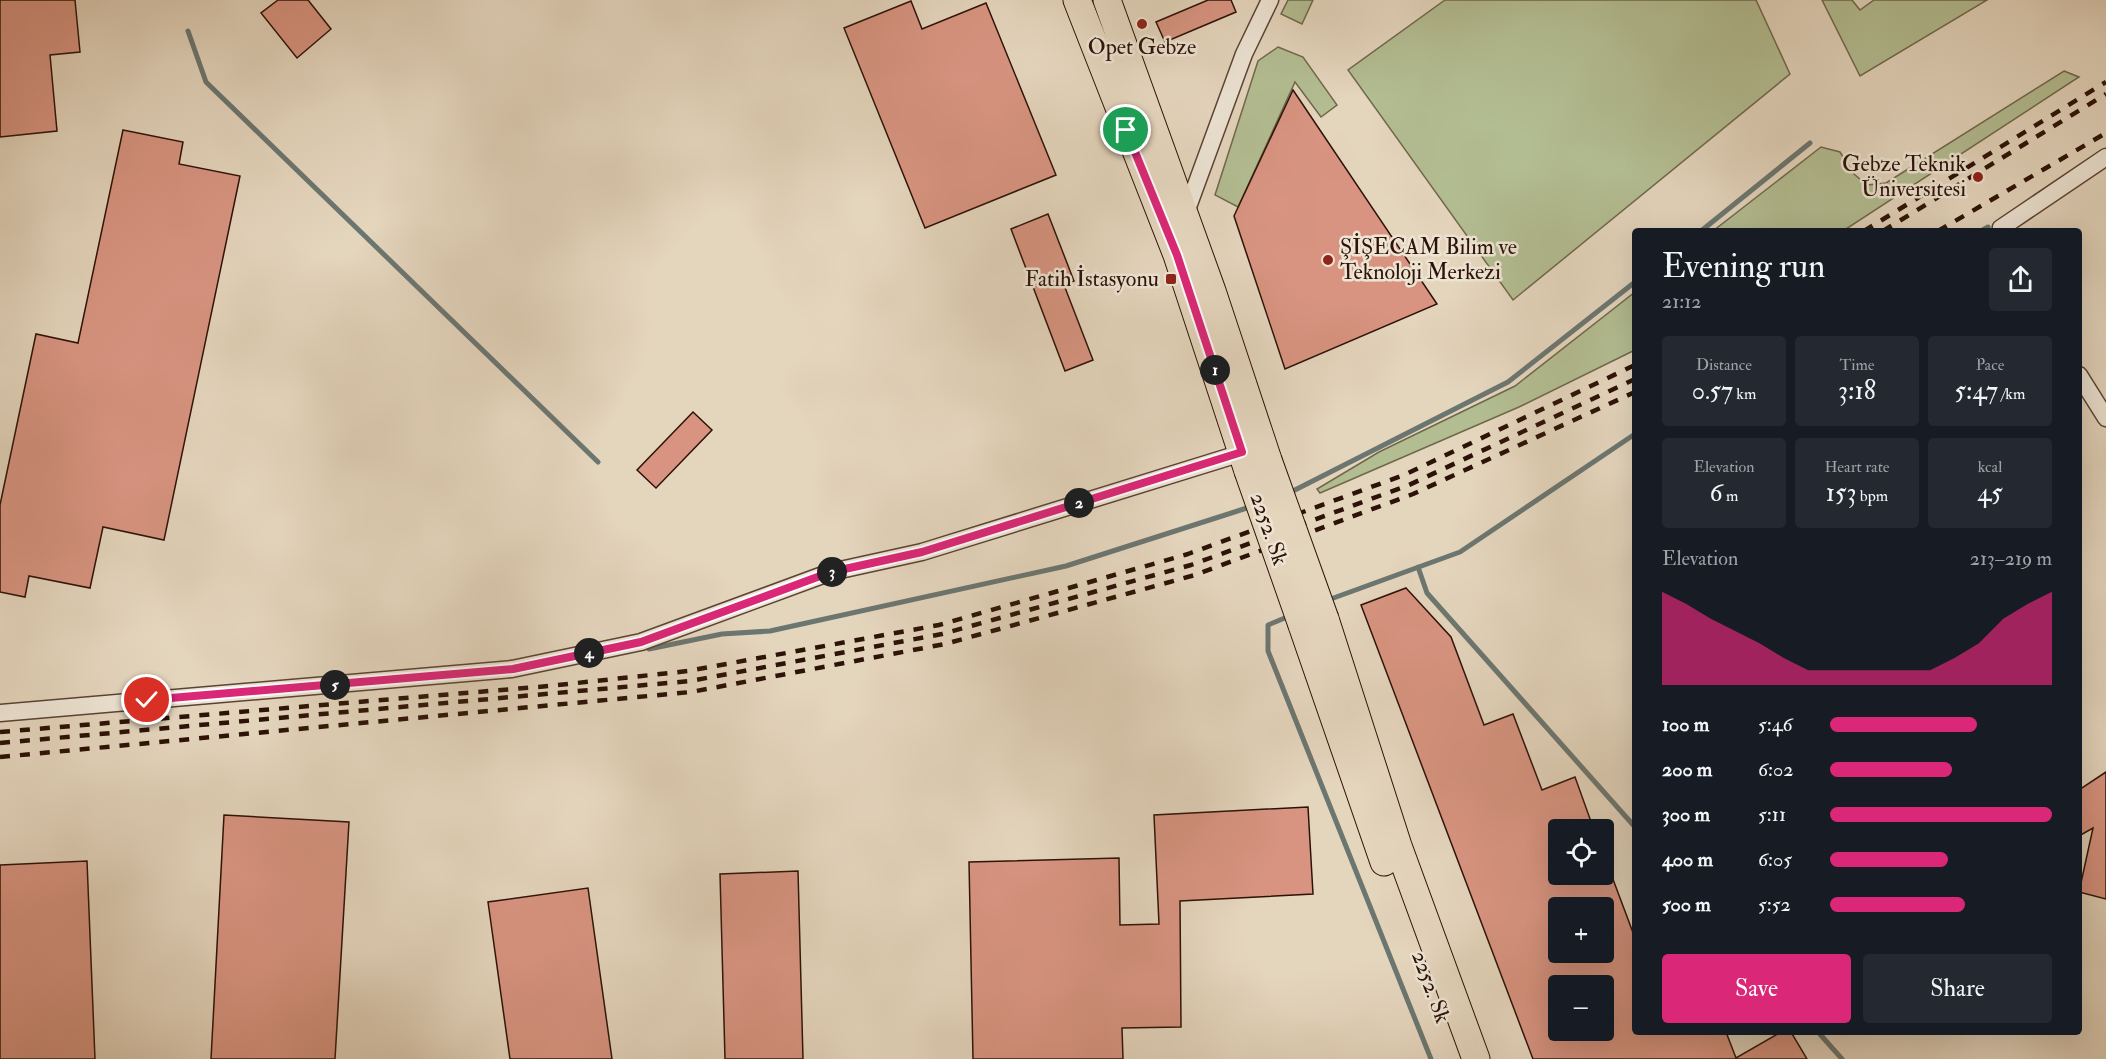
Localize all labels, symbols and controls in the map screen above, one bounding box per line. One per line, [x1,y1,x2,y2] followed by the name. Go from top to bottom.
[1135,17,1149,31] marker: Opet Gebze
[1088,33,1196,62] place label: Opet Gebze
[1100,104,1151,155] pin
[1109,113,1142,146] icon: arrive
[1842,150,1966,203] place label: Gebze Teknik Üniversitesi
[1971,170,1985,184] marker: Gebze Teknik Üniversitesi
[1340,233,1517,286] place label: ŞİŞECAM Bilim ve Teknoloji Merkezi
[1662,246,1825,287] text: Evening run
[1989,248,2052,311] button: share
[1321,253,1335,267] marker: ŞİŞECAM Bilim ve Teknoloji Merkezi
[1025,265,1159,293] place label: Fatih İstasyonu
[1164,272,1178,286] marker: Fatih İstasyonu
[1662,289,1702,314] text: 21:12
[1200,355,1230,385] pin: 1
[1696,355,1752,375] text: Distance
[1840,355,1874,375] text: Time
[1976,355,2004,375] text: Pace
[1212,360,1218,380] text: 1
[1692,375,1733,407] text: 0.57
[1838,375,1876,407] text: 3:18
[1955,375,1998,407] text: 5:47
[1733,384,1756,404] text: km
[1998,384,2025,404] text: /km
[1694,457,1754,477] text: Elevation
[1824,457,1890,477] text: Heart rate
[1978,457,2002,477] text: kcal
[1710,477,1723,509] text: 6
[1826,477,1856,509] text: 153
[1977,477,2003,509] text: 45
[1723,486,1738,506] text: m
[1856,486,1888,506] text: bpm
[1064,488,1094,518] pin: 2
[1244,489,1295,569] street label: 2252. Sk
[1075,493,1083,513] text: 2
[1662,546,1738,571] text: Elevation
[1970,546,2052,571] text: 213–219 m
[817,557,847,587] pin: 3
[829,562,835,582] text: 3
[574,638,604,668] pin: 4
[585,643,593,663] text: 4
[320,670,350,700] pin: 5
[121,674,172,725] pin
[331,675,339,695] text: 5
[130,683,163,716] icon: check
[1662,712,1709,737] text: 100 m
[1758,712,1793,737] text: 5:46
[1662,757,1712,782] text: 200 m
[1758,757,1793,782] text: 6:02
[1662,802,1710,827] text: 300 m
[1758,802,1786,827] text: 5:11
[1548,819,1614,1041] map controls
[1548,819,1614,885] button: locate
[1662,847,1713,872] text: 400 m
[1758,847,1792,872] text: 6:05
[1662,892,1711,917] text: 500 m
[1758,892,1791,917] text: 5:52
[1548,897,1614,963] button: +
[1405,947,1457,1027] street label: 2252. Sk
[1662,954,1851,1023] button: Save
[1863,954,2052,1023] button: Share
[1548,975,1614,1041] button: −

